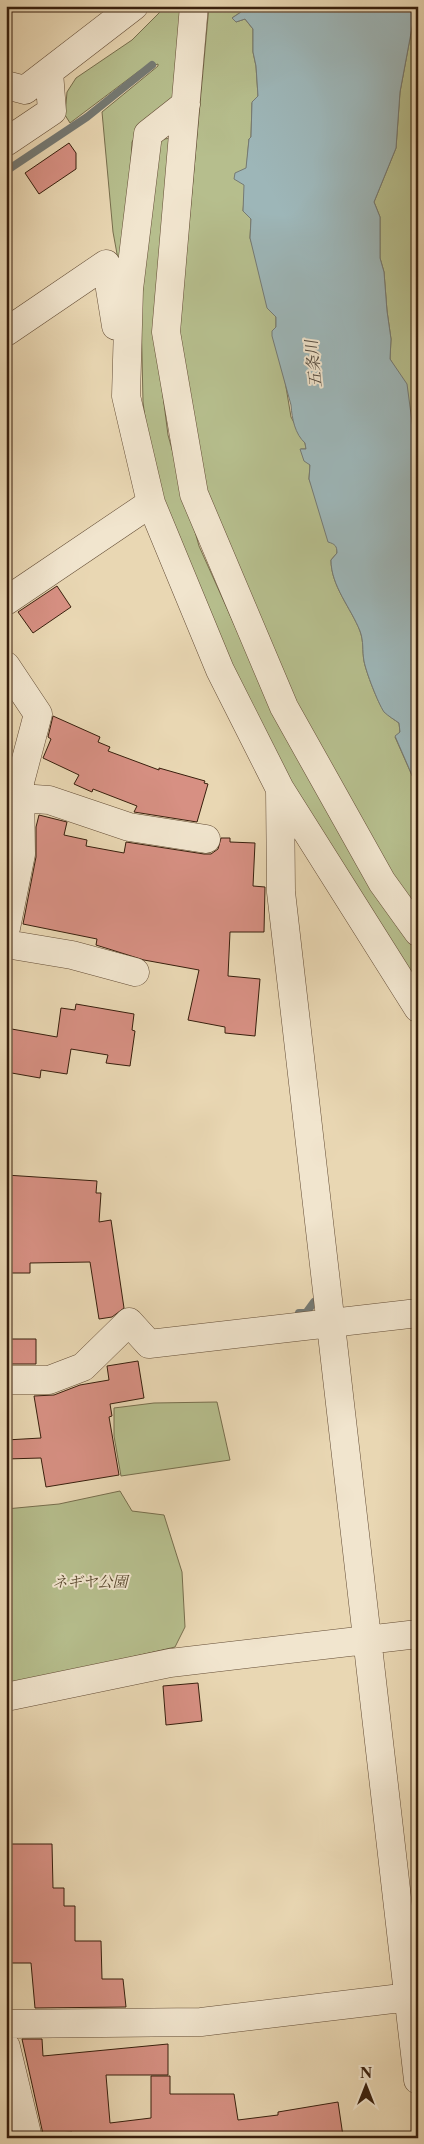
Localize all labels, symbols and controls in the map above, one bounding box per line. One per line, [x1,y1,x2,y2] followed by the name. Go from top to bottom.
[300,337,325,389] water label: 五条川
[52,1572,130,1591] park label: ネギヤ公園
[342,2062,392,2112] north arrow
[360,2064,372,2082] text: N

